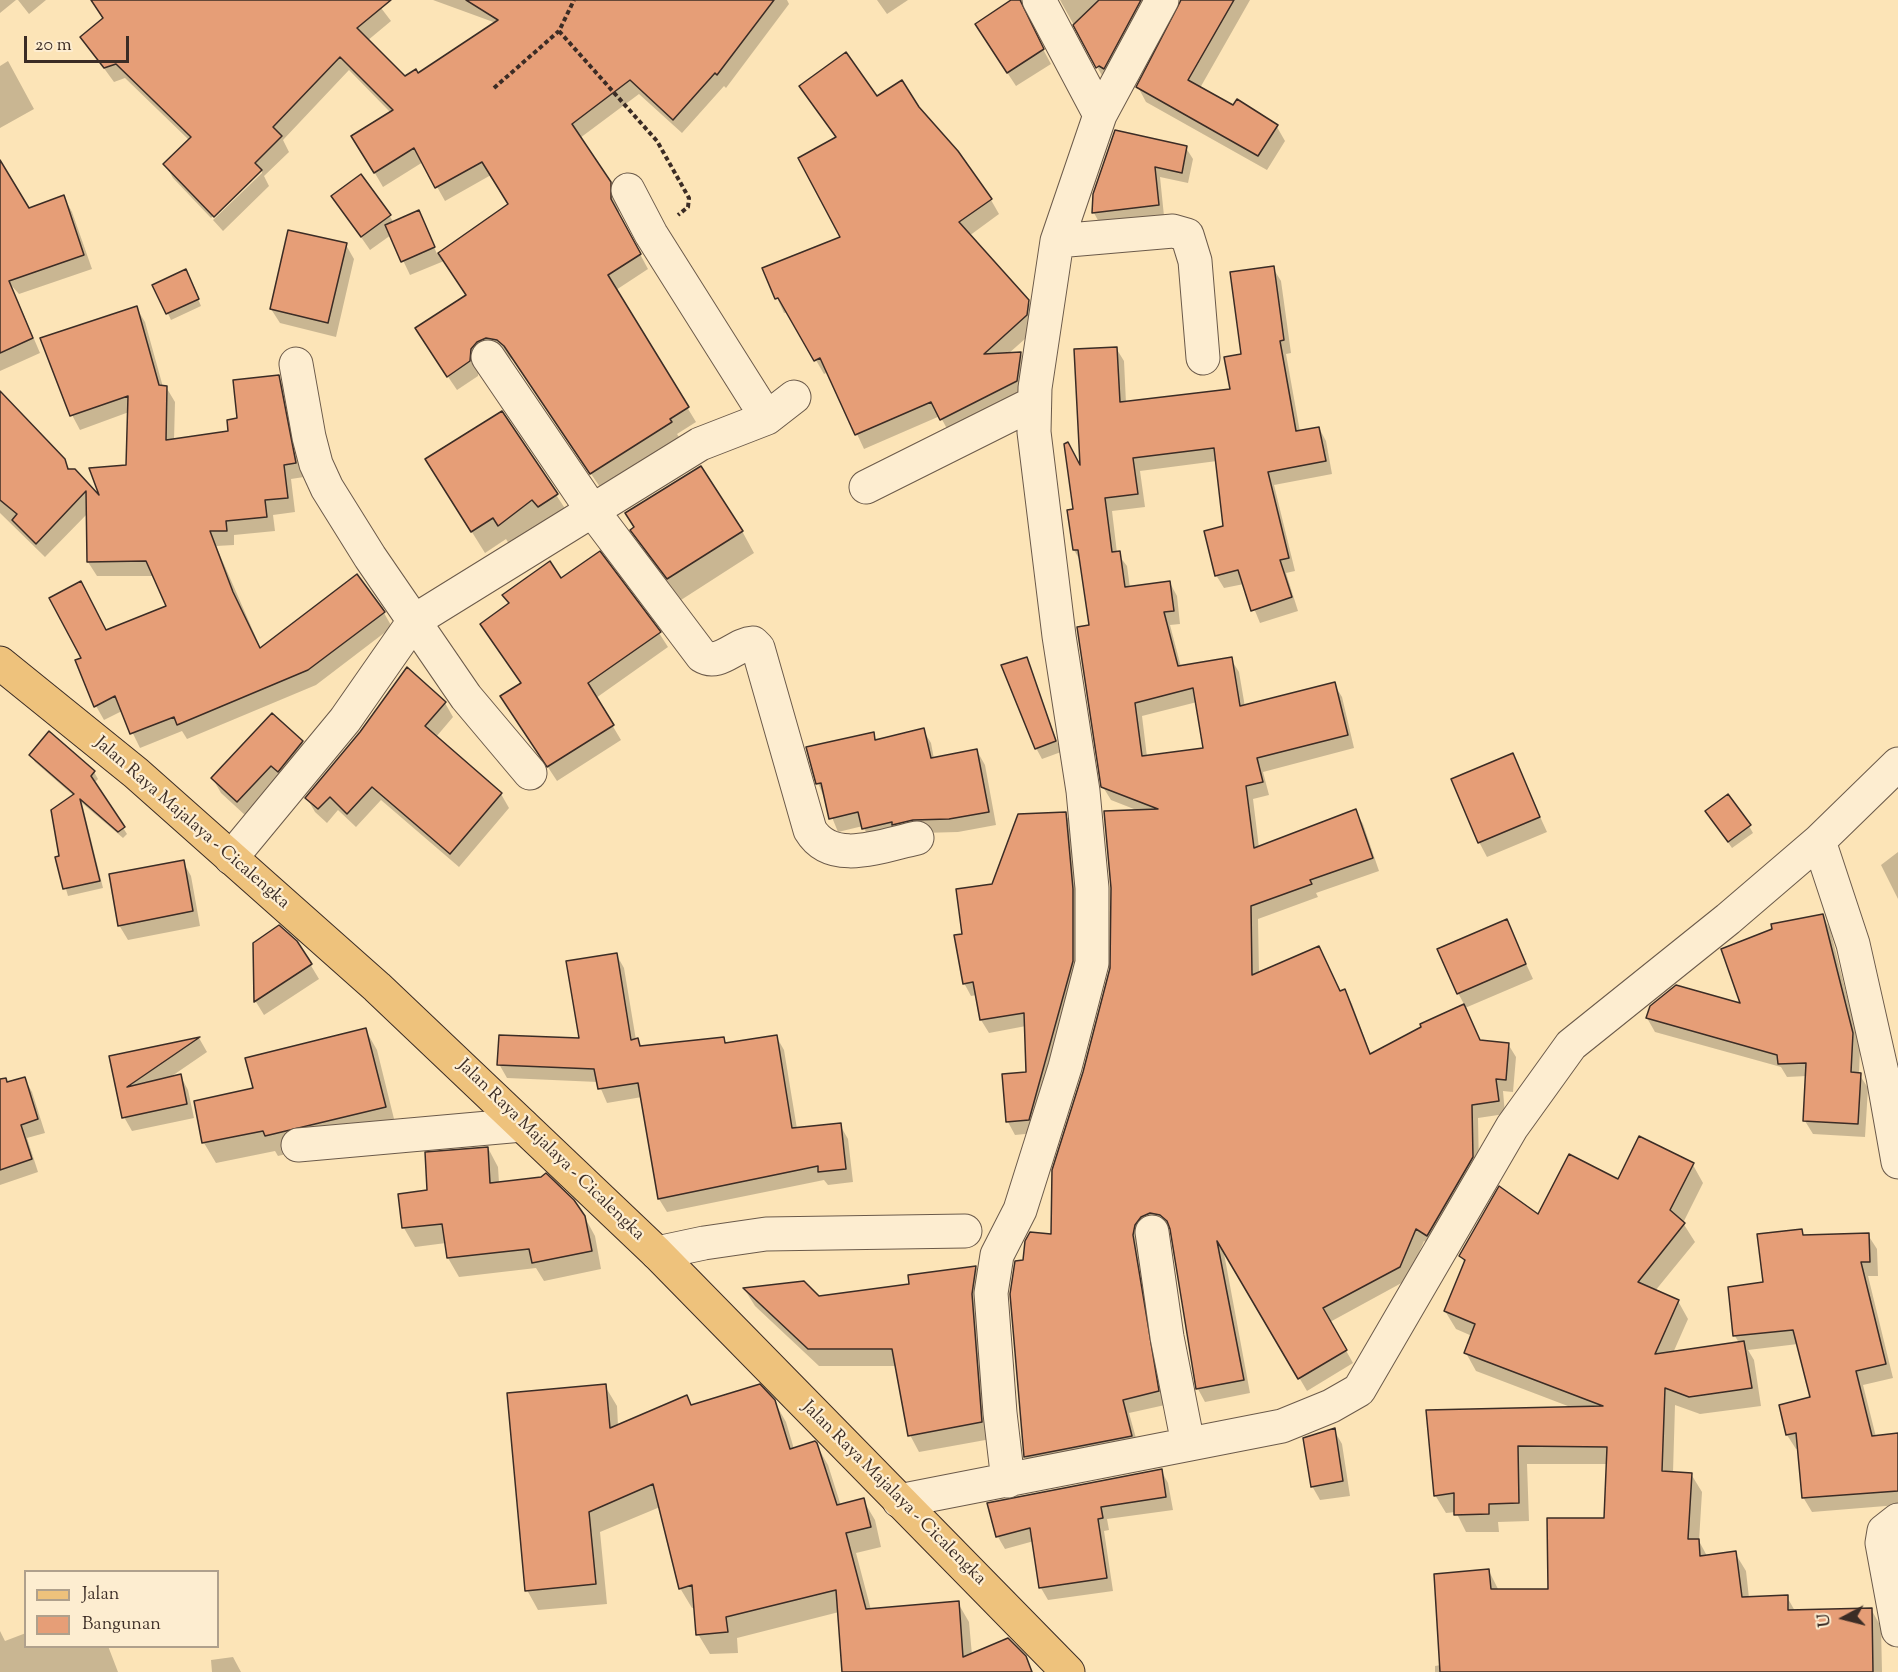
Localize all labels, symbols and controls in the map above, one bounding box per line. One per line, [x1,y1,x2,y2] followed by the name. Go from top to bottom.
[27,24,132,62] scale bar
[35,33,72,59] text: 20 m
[89,733,293,915] street label: Jalan Raya Majalaya - Cicalengka
[452,1056,648,1246] street label: Jalan Raya Majalaya - Cicalengka
[796,1397,990,1591] street label: Jalan Raya Majalaya - Cicalengka
[24,1570,219,1648] legend
[82,1582,119,1608] text: Jalan
[1814,1588,1874,1648] north arrow
[82,1612,161,1638] text: Bangunan
[1813,1612,1838,1628] text: U

